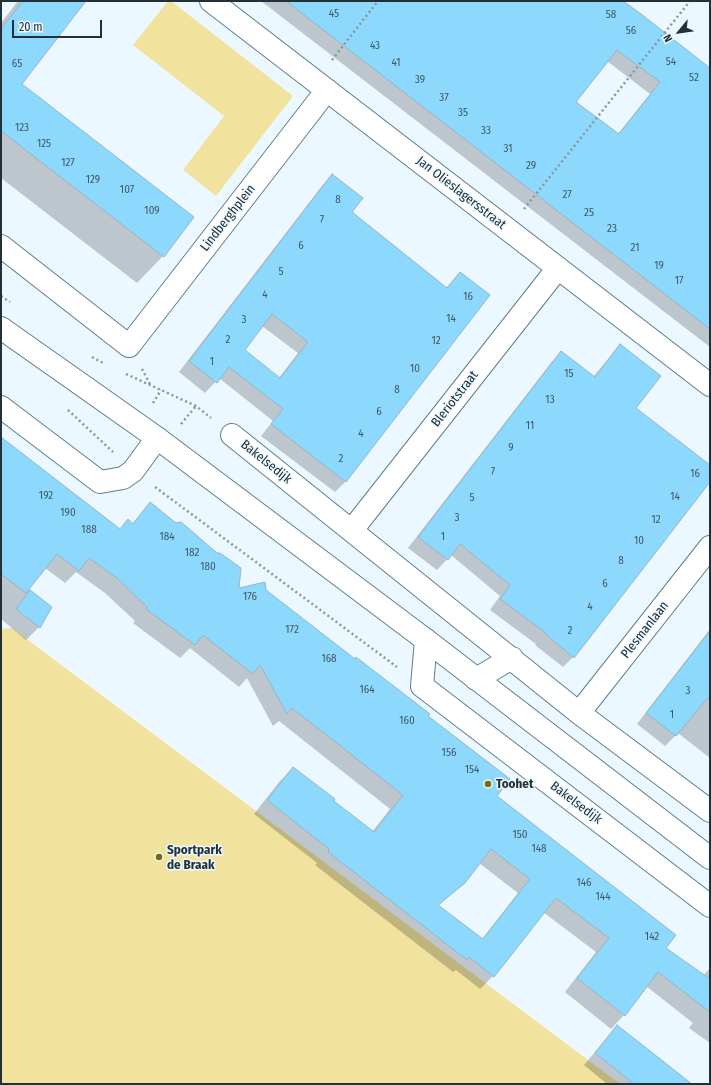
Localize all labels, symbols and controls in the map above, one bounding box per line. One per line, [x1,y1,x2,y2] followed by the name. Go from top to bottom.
[329,7,339,21] house number: 45
[606,8,616,22] house number: 58
[14,12,104,38] scale bar
[659,12,699,52] north arrow
[19,20,43,34] text: 20 m
[626,24,636,38] house number: 56
[661,32,675,44] text: N
[370,39,380,53] house number: 43
[666,55,676,69] house number: 54
[391,56,401,70] house number: 41
[12,57,22,71] house number: 65
[689,71,699,85] house number: 52
[415,73,425,87] house number: 39
[439,91,449,105] house number: 37
[458,106,468,120] house number: 35
[15,121,29,135] house number: 123
[481,124,491,138] house number: 33
[37,137,51,151] house number: 125
[504,142,512,156] house number: 31
[413,153,509,233] street label: Jan Olieslagersstraat
[61,156,75,170] house number: 127
[526,159,536,173] house number: 29
[86,173,100,187] house number: 129
[197,182,259,254] street label: Lindberghplein
[120,183,134,197] house number: 107
[562,188,572,202] house number: 27
[335,193,341,207] house number: 8
[144,204,160,218] house number: 109
[584,206,594,220] house number: 25
[320,213,324,227] house number: 7
[607,222,617,236] house number: 23
[298,239,304,253] house number: 6
[631,241,639,255] house number: 21
[654,259,664,273] house number: 19
[278,265,284,279] house number: 5
[675,274,683,288] house number: 17
[262,288,268,302] house number: 4
[463,290,473,304] house number: 16
[446,312,456,326] house number: 14
[242,313,246,327] house number: 3
[226,333,230,347] house number: 2
[431,334,441,348] house number: 12
[210,355,214,369] house number: 1
[410,362,420,376] house number: 10
[564,367,574,381] house number: 15
[428,368,482,430] street label: Bleriotstraat
[394,383,400,397] house number: 8
[545,393,555,407] house number: 13
[376,405,382,419] house number: 6
[526,419,534,433] house number: 11
[358,427,364,441] house number: 4
[237,437,295,487] street label: Bakelsedijk
[508,441,514,455] house number: 9
[339,452,343,466] house number: 2
[491,465,495,479] house number: 7
[690,467,700,481] house number: 16
[39,489,53,503] house number: 192
[670,490,680,504] house number: 14
[469,491,475,505] house number: 5
[60,506,76,520] house number: 190
[455,511,459,525] house number: 3
[651,513,661,527] house number: 12
[81,523,97,537] house number: 188
[159,530,175,544] house number: 184
[441,530,445,544] house number: 1
[634,534,644,548] house number: 10
[185,546,199,560] house number: 182
[618,554,624,568] house number: 8
[200,560,216,574] house number: 180
[602,577,608,591] house number: 6
[243,590,257,604] house number: 176
[618,598,672,662] street label: Plesmanlaan
[587,600,593,614] house number: 4
[285,623,299,637] house number: 172
[568,624,572,638] house number: 2
[321,652,337,666] house number: 168
[359,683,375,697] house number: 164
[686,684,690,698] house number: 3
[670,708,674,722] house number: 1
[399,714,415,728] house number: 160
[442,746,456,760] house number: 156
[465,763,479,777] house number: 154
[496,776,534,792] place label: Toohet
[547,778,605,828] street label: Bakelsedijk
[483,779,493,789] marker: Toohet
[512,828,528,842] house number: 150
[167,842,222,873] place label: Sportpark de Braak
[531,842,547,856] house number: 148
[154,852,164,862] marker: Sportpark de Braak
[576,876,592,890] house number: 146
[596,890,610,904] house number: 144
[645,930,659,944] house number: 142

